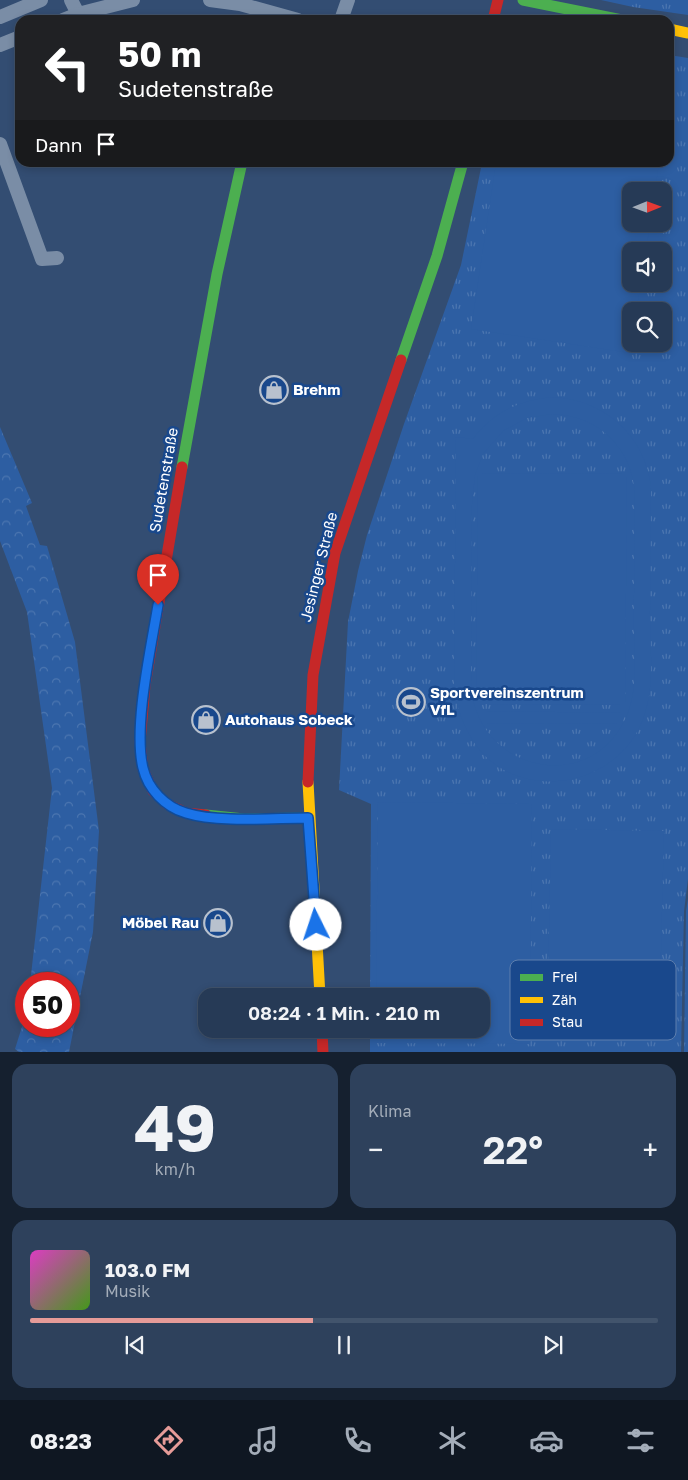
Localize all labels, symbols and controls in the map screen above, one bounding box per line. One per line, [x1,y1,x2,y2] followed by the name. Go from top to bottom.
[118,33,201,75] text: 50 m
[35,35,100,100] icon: left
[118,75,274,102] text: Sudetenstraße
[92,130,120,158] icon: arrive
[35,133,82,156] text: Dann
[622,182,672,232] north arrow
[622,182,672,352] map controls
[622,242,672,292] button: sound
[622,302,672,352] button: search
[259,375,289,405] shop icon: Brehm
[293,380,340,398] place label: Brehm
[145,426,181,534] street label: Sudetenstraße
[296,510,340,624] street label: Jesinger Straße
[137,554,179,605] pin
[144,561,172,589] icon: arrive
[430,683,584,718] place label: Sportvereinszentrum VfL
[396,687,426,717] sports icon: Sportvereinszentrum VfL
[191,705,221,735] shop icon: Autohaus Sobeck
[225,710,353,728] place label: Autohaus Sobeck
[289,898,341,950] position arrow
[203,908,233,938] shop icon: Möbel Rau
[122,913,199,931] place label: Möbel Rau
[510,960,676,1040] legend
[552,968,578,985] text: Frei
[15,972,80,1037] speed limit sign: 50
[552,991,577,1008] text: Zäh
[248,1001,440,1024] text: 08:24 · 1 Min. · 210 m
[552,1013,583,1030] text: Stau
[134,1087,216,1165] text: 49
[368,1101,412,1121] text: Klima
[483,1127,543,1172] text: 22°
[368,1133,383,1166] text: −
[643,1133,658,1166] text: +
[155,1159,195,1179] text: km/h
[105,1258,190,1281] text: 103.0 FM
[105,1281,150,1301] text: Musik
[121,1331,149,1359] icon: previous
[330,1331,358,1359] icon: pause
[539,1331,567,1359] icon: next
[151,1423,186,1458] icon: directions
[246,1423,281,1458] icon: music
[340,1423,375,1458] icon: phone
[435,1423,470,1458] icon: climate
[529,1423,564,1458] icon: car
[623,1423,658,1458] icon: filters
[30,1427,92,1454] text: 08:23

